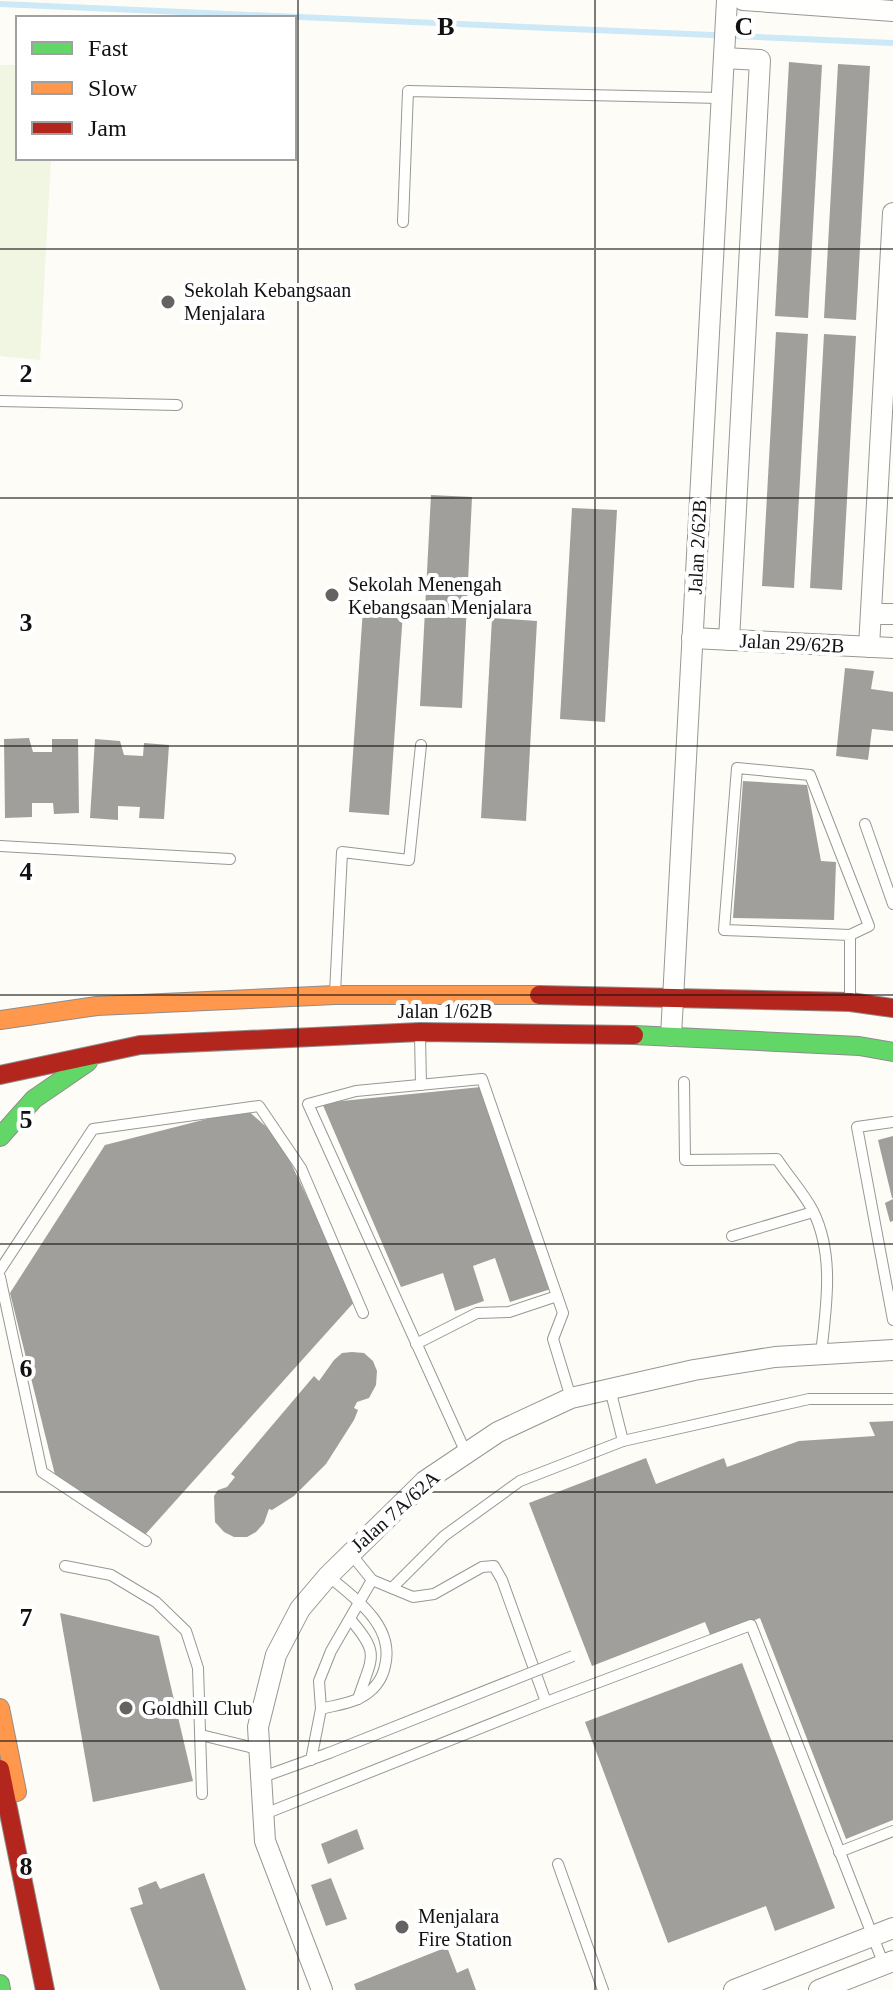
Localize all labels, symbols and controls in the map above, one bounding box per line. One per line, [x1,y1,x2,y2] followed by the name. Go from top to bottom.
[437,12,455,41] text: B
[735,12,753,41] text: C
[16,16,296,160] legend
[88,35,128,61] text: Fast
[88,75,138,101] text: Slow
[88,115,127,141] text: Jam
[184,279,351,325] place label: Sekolah Kebangsaan Menjalara
[159,293,177,311] marker: Sekolah Kebangsaan Menjalara
[20,359,33,388] text: 2
[684,499,710,595] street label: Jalan 2/62B
[348,573,532,619] place label: Sekolah Menengah Kebangsaan Menjalara
[323,586,341,604] marker: Sekolah Menengah Kebangsaan Menjalara
[20,608,33,637] text: 3
[739,629,845,657] street label: Jalan 29/62B
[20,857,33,886] text: 4
[398,1000,493,1022] street label: Jalan 1/62B
[20,1105,33,1134] text: 5
[20,1354,33,1383] text: 6
[347,1465,444,1556] street label: Jalan 7A/62A
[20,1603,33,1632] text: 7
[142,1697,253,1719] place label: Goldhill Club
[117,1699,135,1717] marker: Goldhill Club
[20,1852,33,1881] text: 8
[418,1905,512,1950] place label: Menjalara Fire Station
[393,1918,411,1936] marker: Menjalara Fire Station

